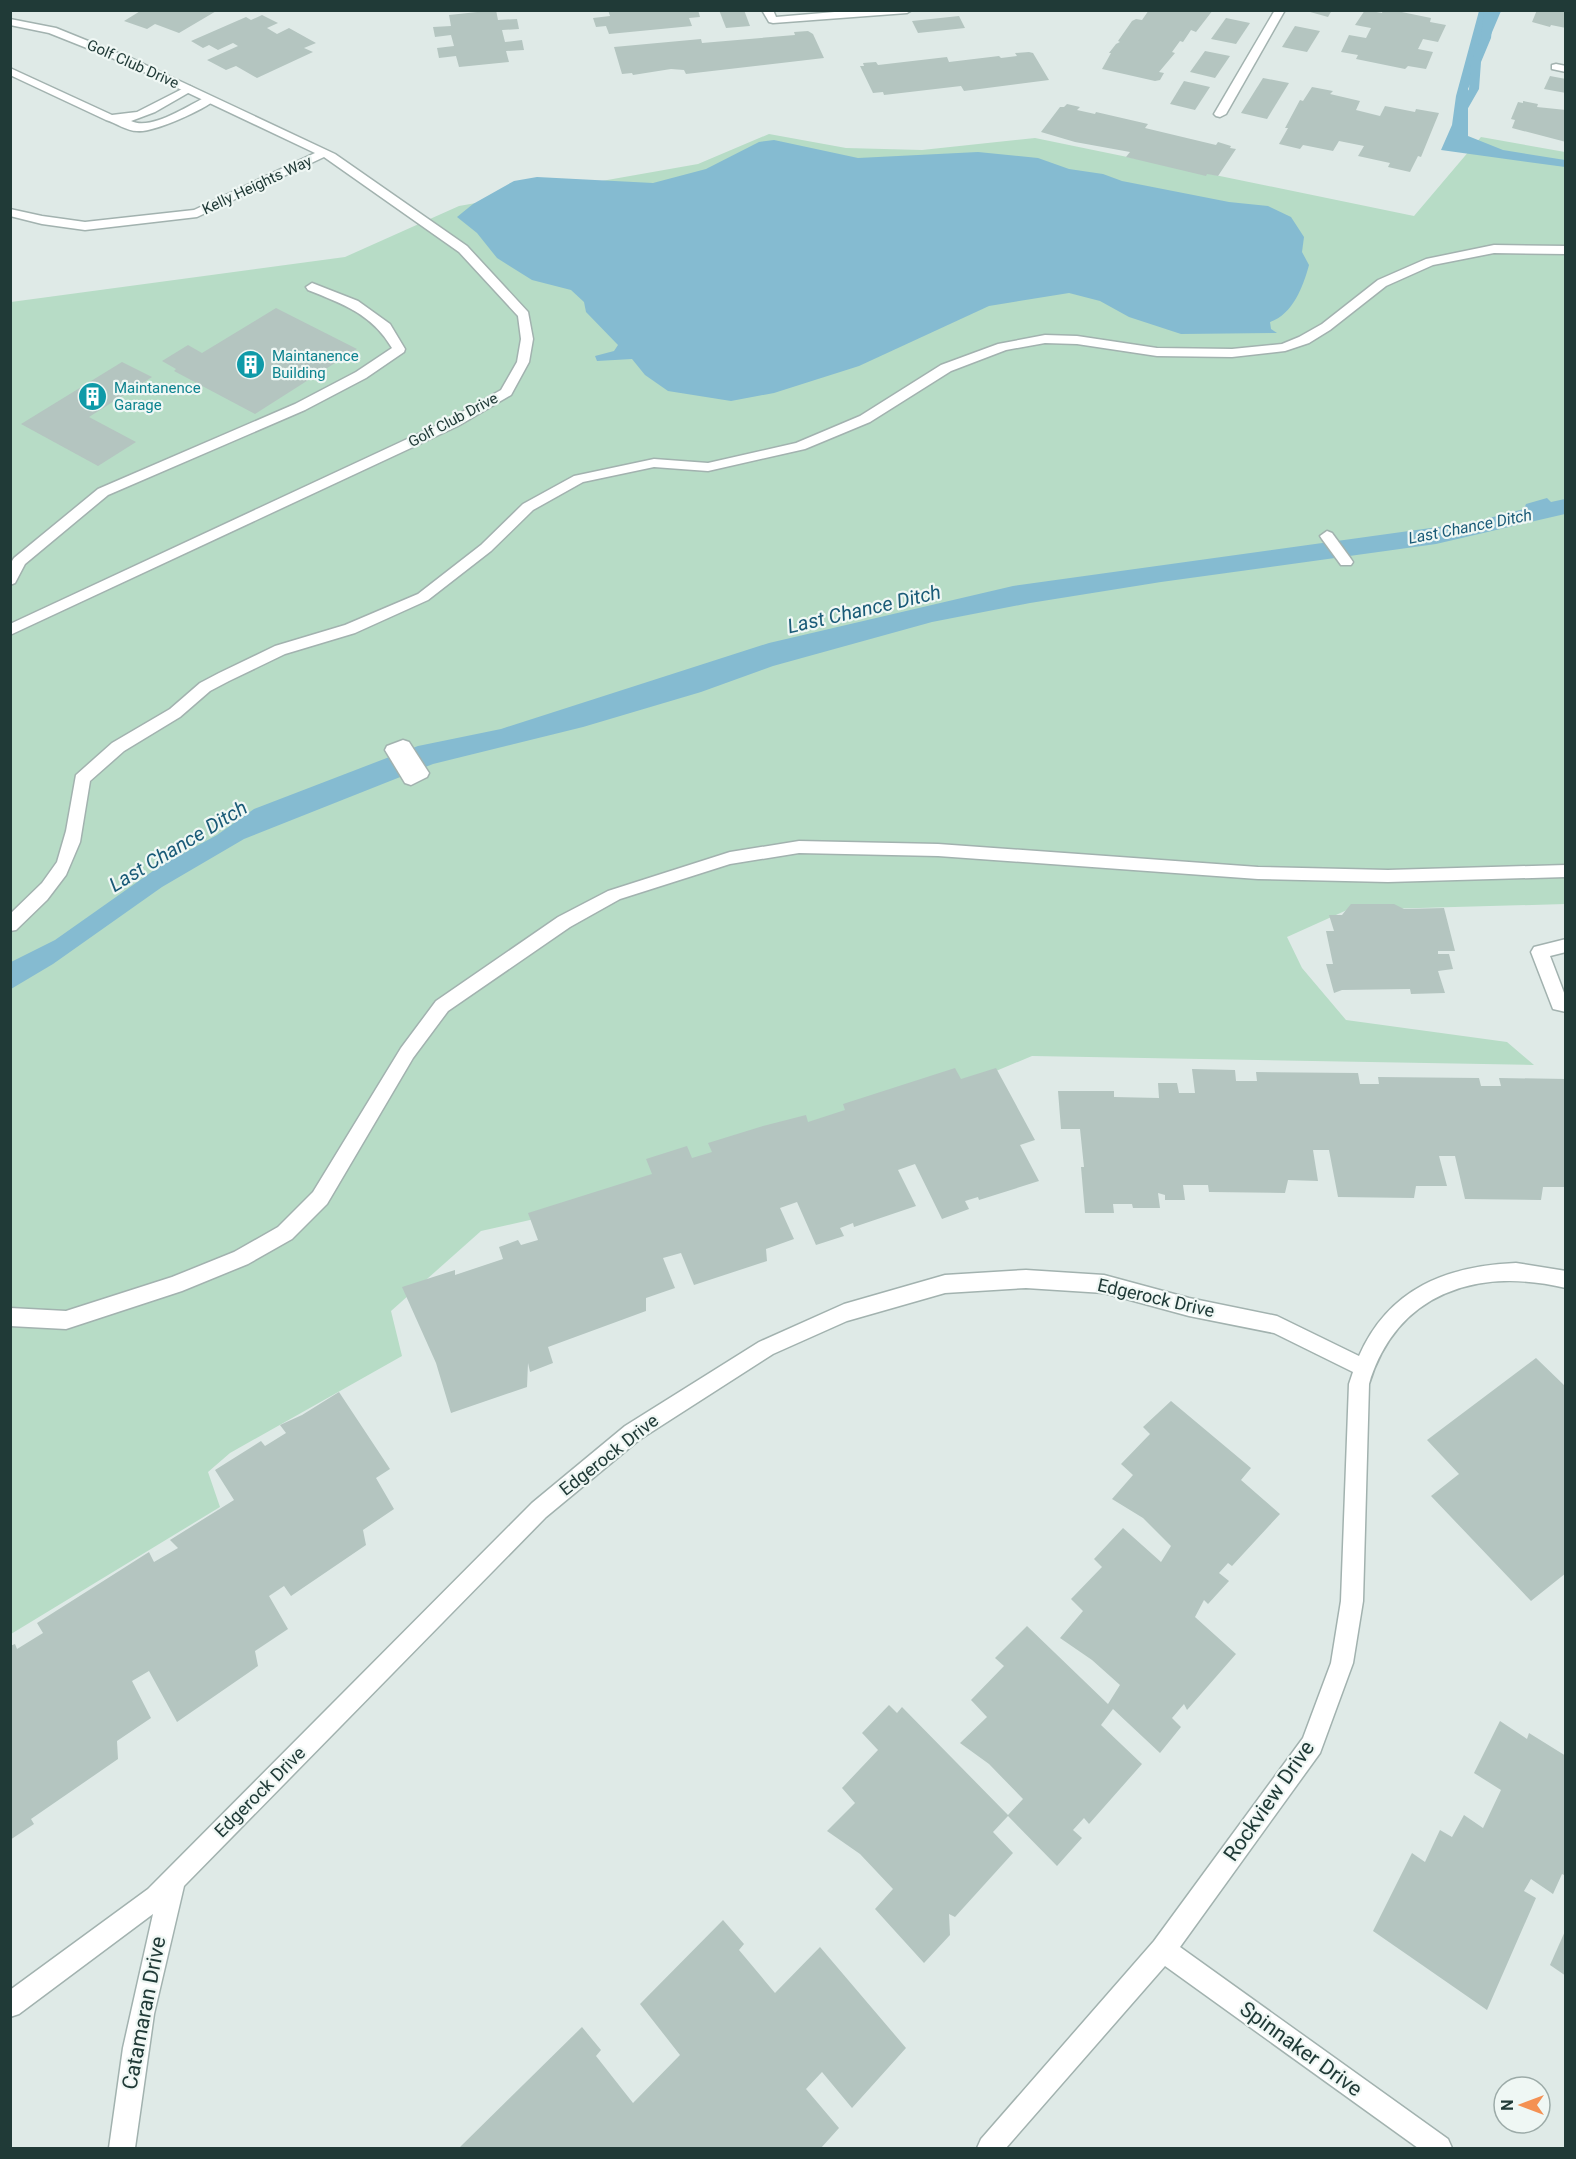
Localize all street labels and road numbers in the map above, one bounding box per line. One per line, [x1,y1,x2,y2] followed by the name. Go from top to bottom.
[84,36,182,92] street label: Golf Club Drive
[199,152,315,218] street label: Kelly Heights Way
[405,389,501,451] street label: Golf Club Drive
[1096,1274,1217,1321] street label: Edgerock Drive
[555,1410,662,1500] street label: Edgerock Drive
[1219,1736,1319,1866] street label: Rockview Drive
[210,1742,309,1841] street label: Edgerock Drive
[117,1934,171,2092] street label: Catamaran Drive
[1235,1997,1367,2101] street label: Spinnaker Drive

